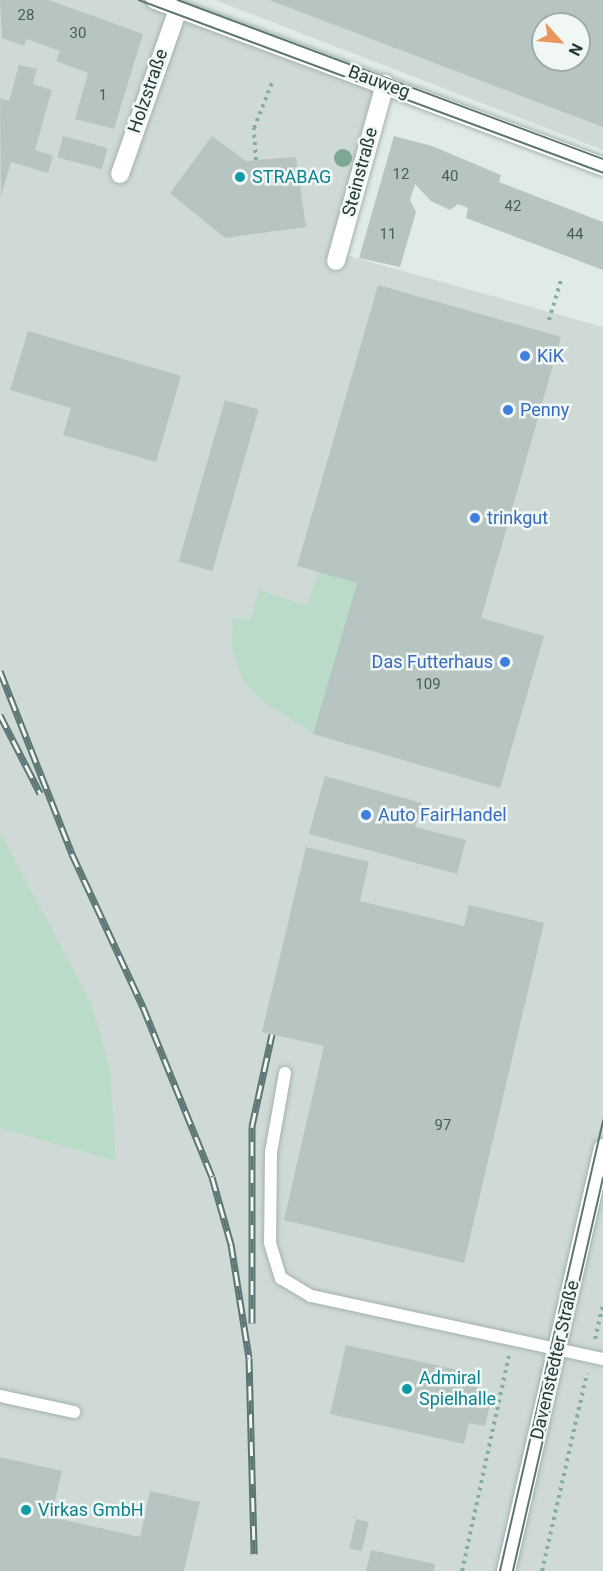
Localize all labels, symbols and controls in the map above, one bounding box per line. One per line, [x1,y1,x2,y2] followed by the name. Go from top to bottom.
[18,7,34,25] house number: 28
[531,12,591,72] north arrow
[70,25,86,43] house number: 30
[565,40,587,59] text: N
[124,46,172,136] street label: Holzstraße
[345,61,413,103] street label: Bauweg
[99,87,107,105] house number: 1
[338,125,382,219] street label: Steinstraße
[252,166,331,188] place label: STRABAG
[393,166,409,184] house number: 12
[442,168,458,186] house number: 40
[233,170,247,184] marker: STRABAG
[505,198,521,216] house number: 42
[380,226,396,244] house number: 11
[567,226,583,244] house number: 44
[537,345,564,367] place label: KiK
[518,349,532,363] marker: KiK
[520,399,569,421] place label: Penny
[501,403,515,417] marker: Penny
[487,507,548,529] place label: trinkgut
[468,511,482,525] marker: trinkgut
[372,651,493,673] place label: Das Futterhaus
[498,655,512,669] marker: Das Futterhaus
[415,676,441,694] house number: 109
[378,804,507,826] place label: Auto FairHandel
[359,808,373,822] marker: Auto FairHandel
[435,1117,451,1135] house number: 97
[526,1278,584,1442] street label: Davenstedter Straße
[419,1368,496,1410] place label: Admiral Spielhalle
[400,1382,414,1396] marker: Admiral Spielhalle
[38,1499,144,1521] place label: Virkas GmbH
[19,1503,33,1517] marker: Virkas GmbH

